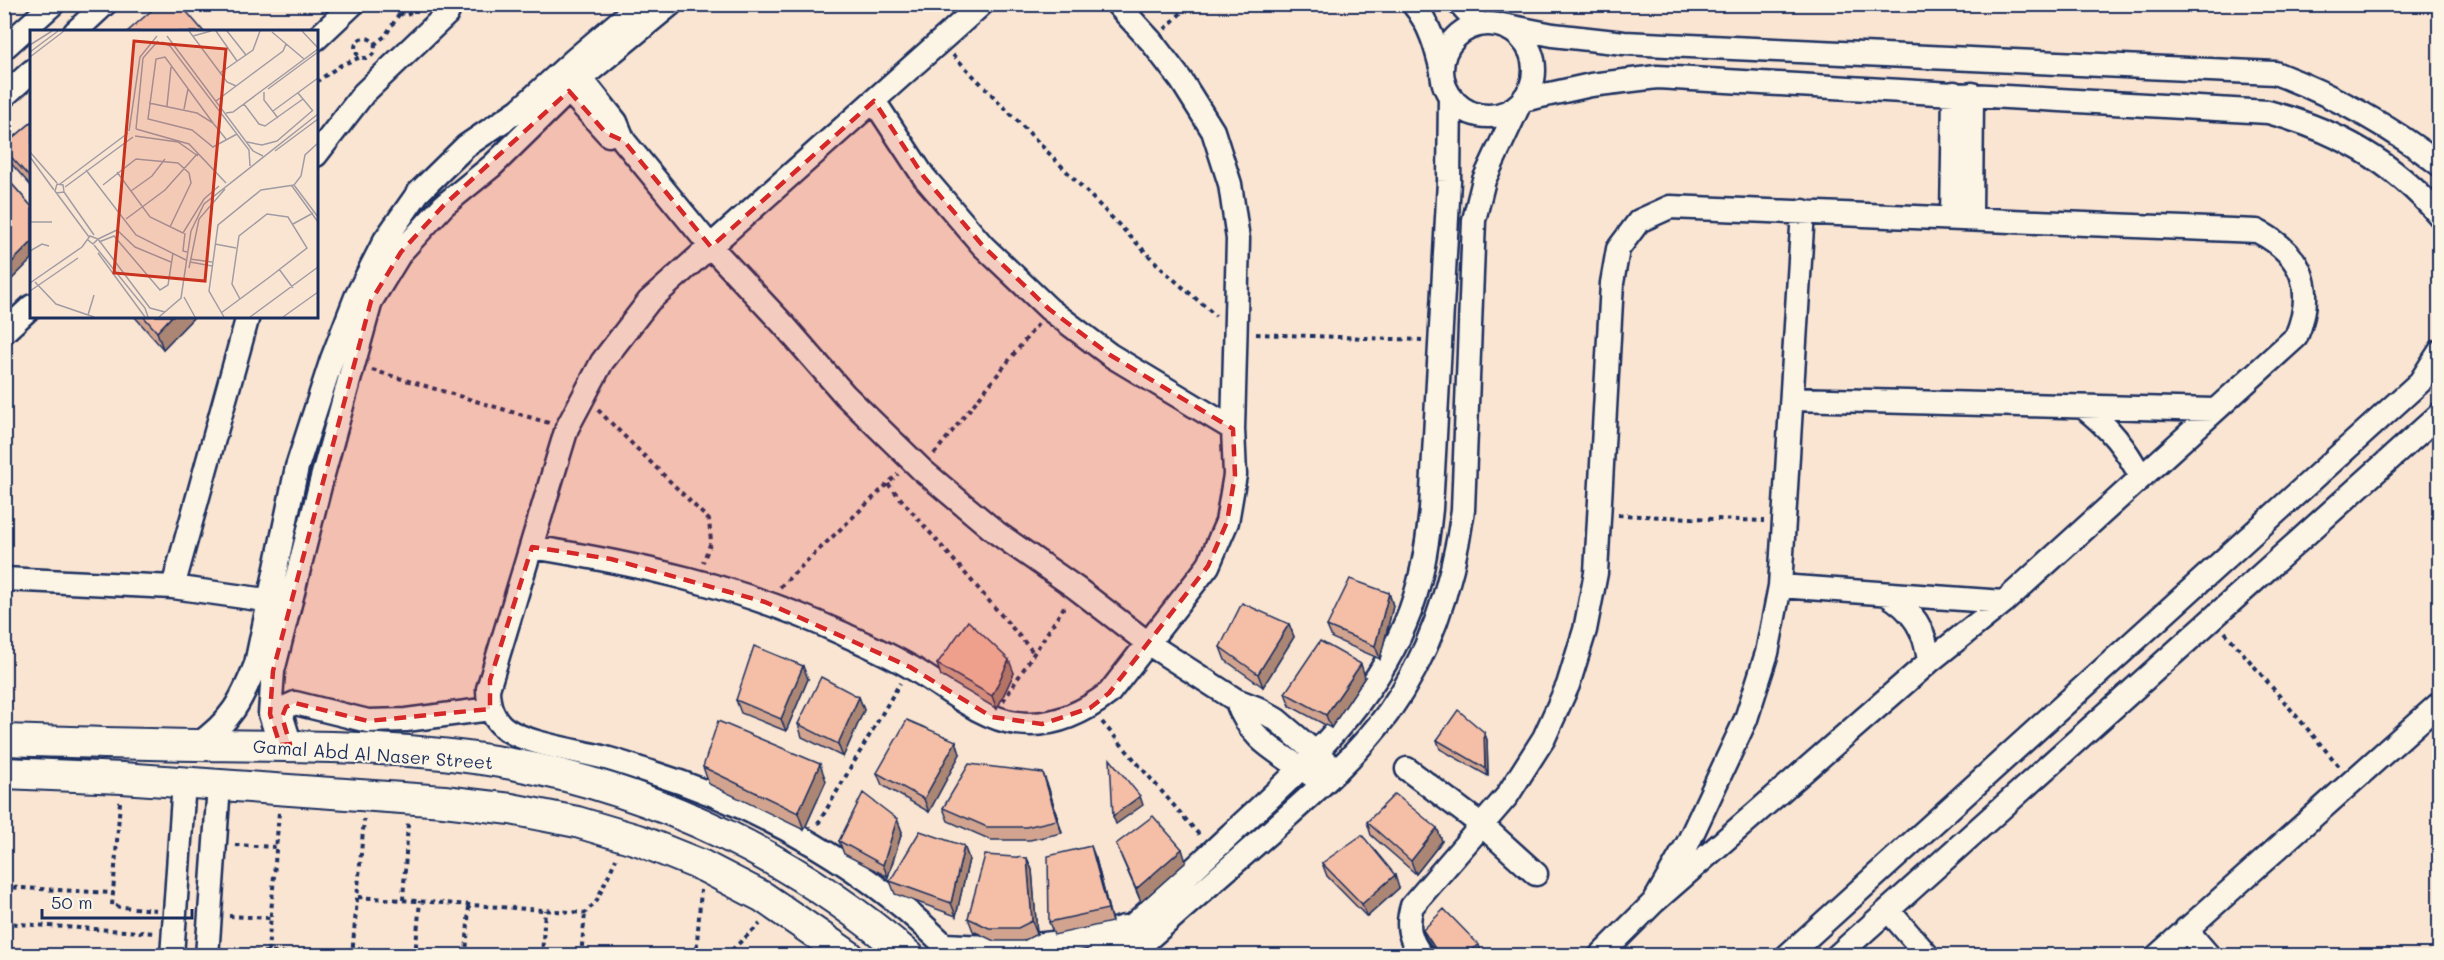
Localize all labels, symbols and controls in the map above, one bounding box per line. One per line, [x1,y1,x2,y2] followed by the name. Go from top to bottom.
[30,30,318,318] inset map
[252,734,494,774] street label: Gamal Abd Al Naser Street
[42,882,192,920] scale bar
[51,890,93,914] text: 50 m

